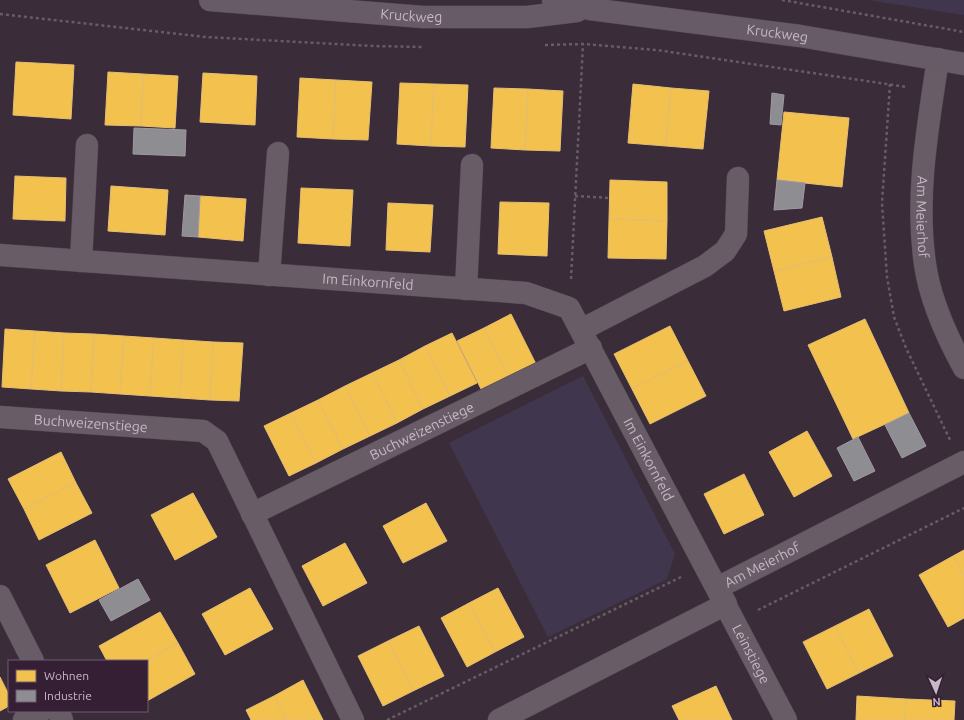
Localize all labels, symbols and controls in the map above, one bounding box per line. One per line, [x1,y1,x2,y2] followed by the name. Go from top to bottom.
[380,6,442,25] street label: Kruckweg
[746,21,809,45] street label: Kruckweg
[913,175,932,260] street label: Am Meierhof
[322,270,414,293] street label: Im Einkornfeld
[367,399,476,463] street label: Buchweizenstiege
[33,411,148,435] street label: Buchweizenstiege
[620,415,677,504] street label: Im Einkornfeld
[722,539,803,591] street label: Am Meierhof
[729,622,773,686] street label: Leinstiege
[8,660,148,712] legend
[44,669,89,682] text: Wohnen
[916,672,956,712] north arrow
[44,689,92,702] text: Industrie
[932,696,941,708] text: N

